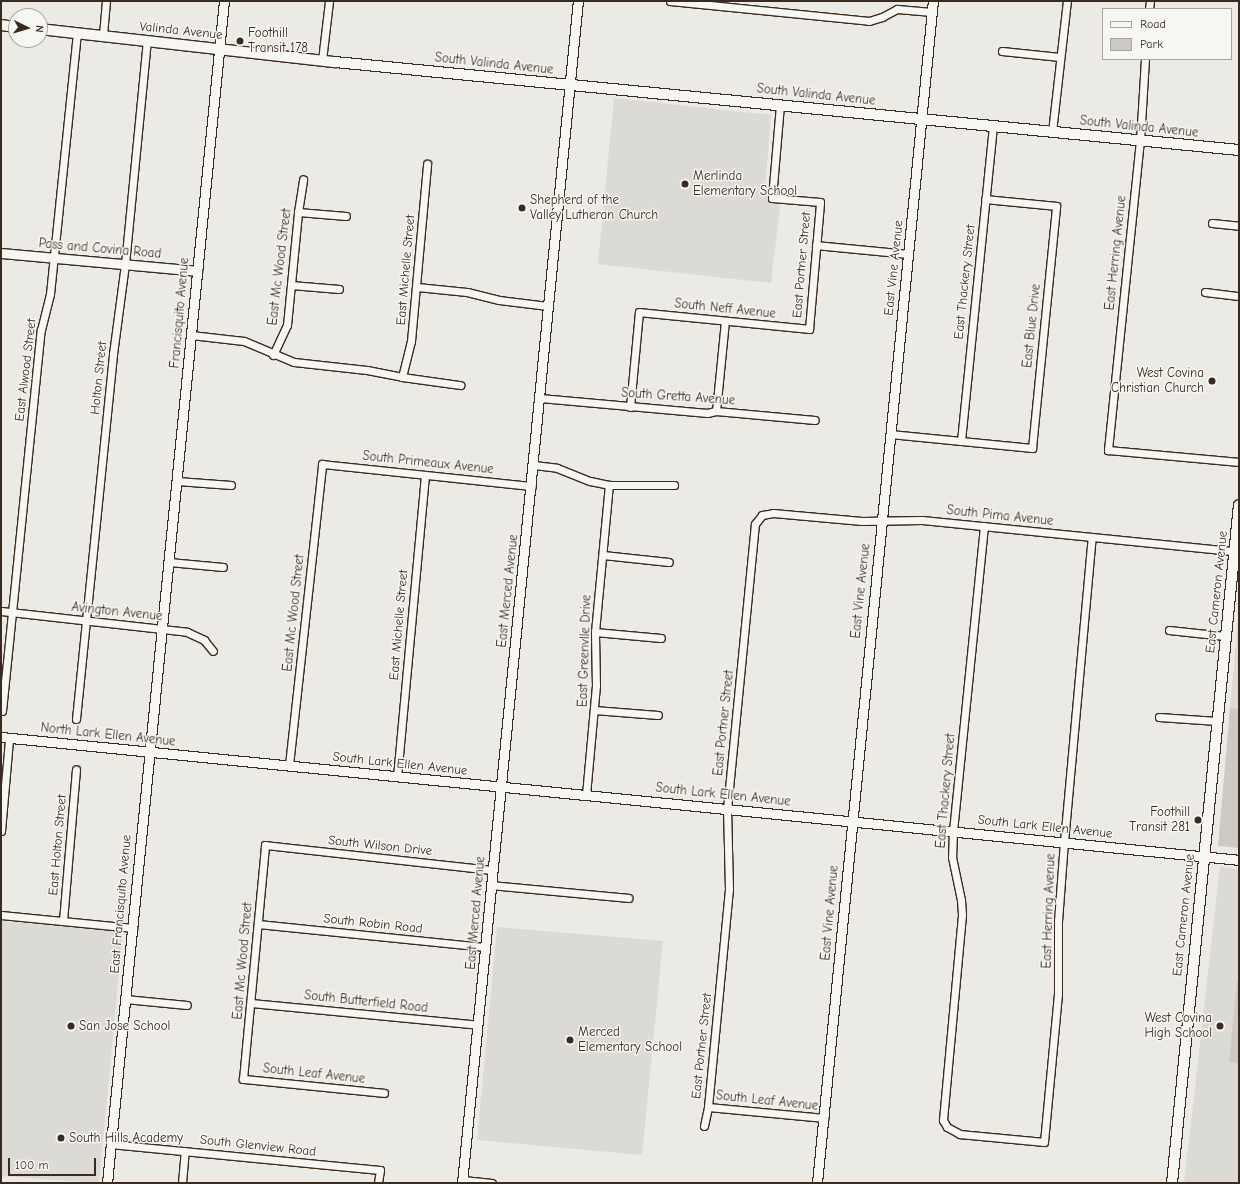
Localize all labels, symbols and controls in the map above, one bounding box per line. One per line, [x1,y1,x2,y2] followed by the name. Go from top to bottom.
[8,8,48,48] north arrow
[1102,8,1232,60] legend
[1140,17,1166,31] text: Road
[139,19,223,43] street label: Valinda Avenue
[33,25,46,33] text: N
[248,26,308,57] place label: Foothill Transit 178
[235,36,245,46] marker: Foothill Transit 178
[1140,37,1163,51] text: Park
[434,50,554,78] street label: South Valinda Avenue
[756,81,876,109] street label: South Valinda Avenue
[1079,113,1199,141] street label: South Valinda Avenue
[693,169,797,200] place label: Merlinda Elementary School
[680,179,690,189] marker: Merlinda Elementary School
[530,193,658,224] place label: Shepherd of the Valley Lutheran Church
[1102,195,1130,311] street label: East Herring Avenue
[517,203,527,213] marker: Shepherd of the Valley Lutheran Church
[265,208,295,326] street label: East Mc Wood Street
[790,211,814,319] street label: East Portner Street
[393,214,419,326] street label: East Michelle Street
[881,220,907,316] street label: East Vine Avenue
[951,224,979,340] street label: East Thackery Street
[38,236,162,262] street label: Pass and Covina Road
[167,257,193,369] street label: Francisquito Avenue
[1020,283,1044,369] street label: East Blue Drive
[673,296,777,322] street label: South Neff Avenue
[12,318,40,422] street label: East Alwood Street
[87,341,111,415] street label: Holton Street
[1111,366,1204,397] place label: West Covina Christian Church
[1207,376,1217,386] marker: West Covina Christian Church
[621,385,735,409] street label: South Gretta Avenue
[362,448,494,478] street label: South Primeaux Avenue
[946,503,1054,529] street label: South Pima Avenue
[1203,530,1231,654] street label: East Cameron Avenue
[494,534,522,648] street label: East Merced Avenue
[848,543,874,639] street label: East Vine Avenue
[280,554,308,672] street label: East Mc Wood Street
[386,569,412,681] street label: East Michelle Street
[575,595,595,707] street label: East Greenvlle Drive
[71,599,163,625] street label: Avington Avenue
[711,669,737,777] street label: East Portner Street
[40,720,176,750] street label: North Lark Ellen Avenue
[933,733,959,849] street label: East Thackery Street
[332,749,468,779] street label: South Lark Ellen Avenue
[655,780,791,810] street label: South Lark Ellen Avenue
[46,794,70,896] street label: East Holton Street
[1129,805,1190,836] place label: Foothill Transit 281
[977,812,1113,842] street label: South Lark Ellen Avenue
[1193,815,1203,825] marker: Foothill Transit 281
[327,833,433,859] street label: South Wilson Drive
[107,834,135,974] street label: East Francisquito Avenue
[1039,853,1059,969] street label: East Herring Avenue
[1170,853,1198,977] street label: East Cameron Avenue
[463,856,489,970] street label: East Merced Avenue
[818,865,842,961] street label: East Vine Avenue
[230,902,256,1020] street label: East Mc Wood Street
[323,911,423,937] street label: South Robin Road
[303,988,429,1016] street label: South Butterfield Road
[689,992,715,1100] street label: East Portner Street
[1144,1011,1212,1042] place label: West Covina High School
[79,1018,170,1034] place label: San Jose School
[66,1021,76,1031] marker: San Jose School
[1215,1021,1225,1031] marker: West Covina High School
[578,1025,682,1056] place label: Merced Elementary School
[565,1035,575,1045] marker: Merced Elementary School
[262,1061,366,1087] street label: South Leaf Avenue
[715,1088,819,1114] street label: South Leaf Avenue
[69,1130,183,1146] place label: South Hills Academy
[199,1132,317,1160] street label: South Glenview Road
[56,1133,66,1143] marker: South Hills Academy
[10,1150,98,1176] scale bar
[15,1158,48,1172] text: 100 m

